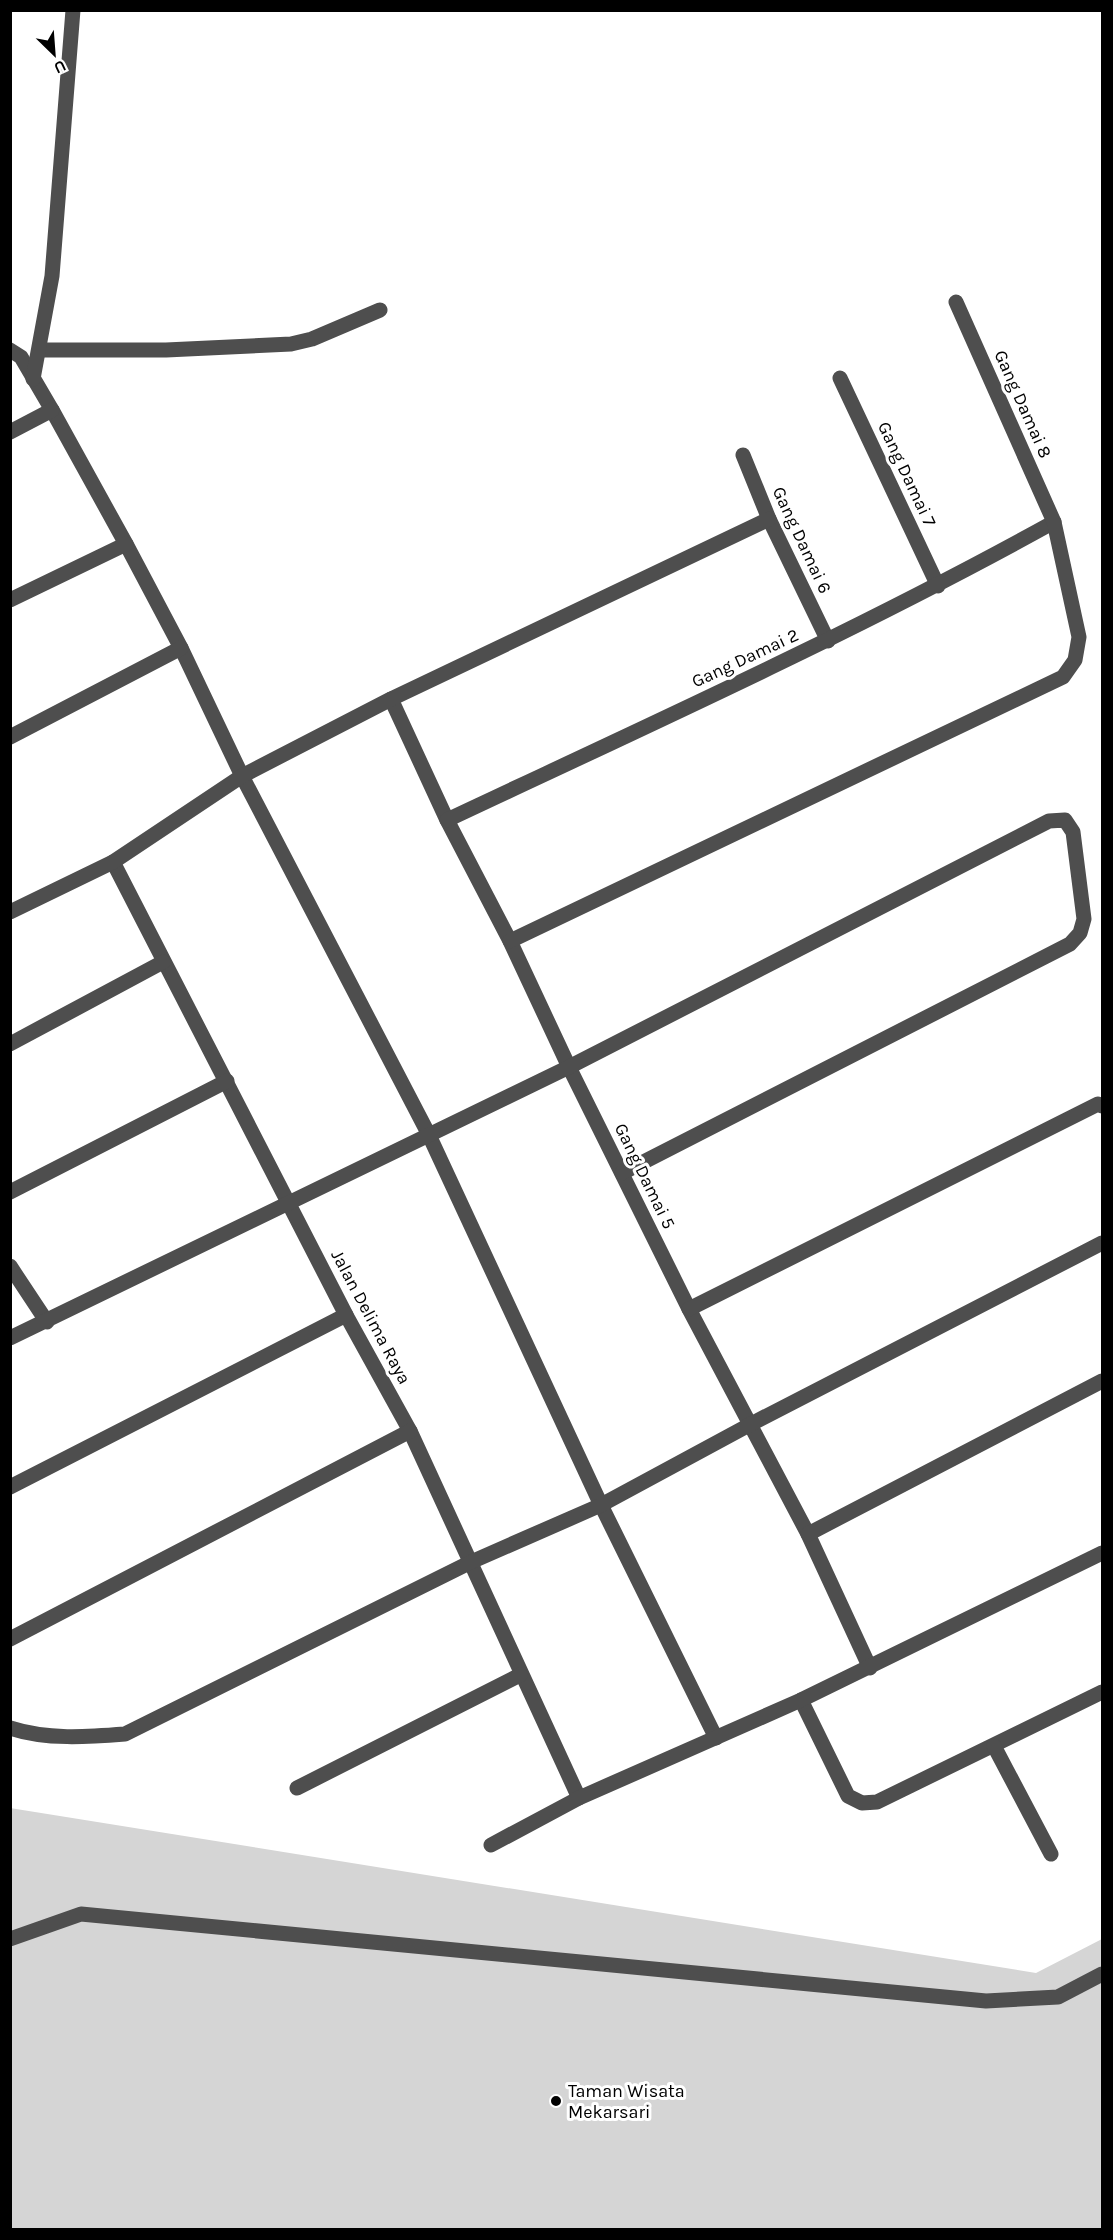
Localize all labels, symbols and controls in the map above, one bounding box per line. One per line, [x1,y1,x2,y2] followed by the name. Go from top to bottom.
[24,24,84,84] north arrow
[51,56,69,78] text: U
[989,347,1057,461] street label: Gang Damai 8
[873,418,941,531] street label: Gang Damai 7
[768,483,836,597] street label: Gang Damai 6
[688,624,802,692] street label: Gang Damai 2
[610,1119,680,1233] street label: Gang Damai 5
[326,1246,416,1388] street label: Jalan Delima Raya
[568,2080,685,2123] place label: Taman Wisata Mekarsari
[549,2094,563,2108] marker: Taman Wisata Mekarsari

